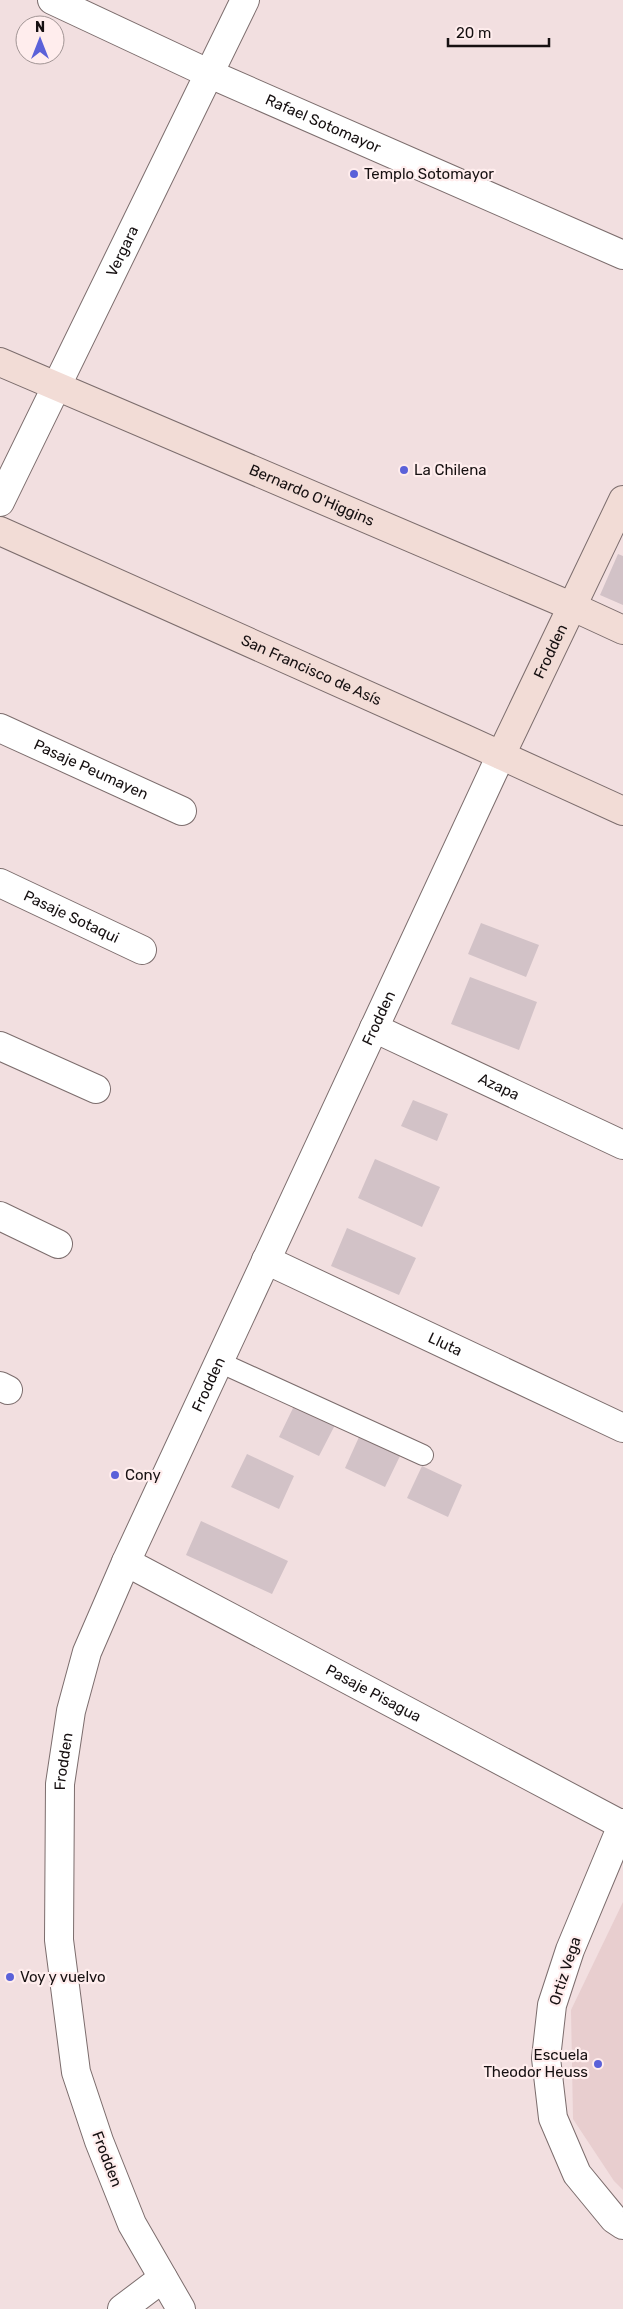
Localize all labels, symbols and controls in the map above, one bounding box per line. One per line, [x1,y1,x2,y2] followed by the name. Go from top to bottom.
[15,15,65,65] north arrow
[448,15,549,47] scale bar
[35,19,45,36] text: N
[456,24,491,42] text: 20 m
[263,90,384,157] street label: Rafael Sotomayor
[364,165,494,183] place label: Templo Sotomayor
[348,168,360,180] marker: Templo Sotomayor
[102,223,142,280] street label: Vergara
[246,461,377,530] street label: Bernardo O'Higgins
[414,461,487,479] place label: La Chilena
[398,464,410,476] marker: La Chilena
[530,621,571,681] street label: Frodden
[238,631,385,710] street label: San Francisco de Asís
[31,736,151,803] street label: Pasaje Peumayen
[21,887,122,947] street label: Pasaje Sotaqui
[358,988,399,1048] street label: Frodden
[476,1069,522,1104] street label: Azapa
[425,1329,465,1360] street label: Lluta
[188,1354,229,1415] street label: Frodden
[125,1466,161,1484] place label: Cony
[109,1469,121,1481] marker: Cony
[323,1661,424,1726] street label: Pasaje Pisagua
[51,1731,77,1790] street label: Frodden
[545,1934,585,2008] street label: Ortiz Vega
[20,1968,106,1986] place label: Voy y vuelvo
[4,1971,16,1983] marker: Voy y vuelvo
[483,2046,588,2081] place label: Escuela Theodor Heuss
[592,2058,604,2070] marker: Escuela Theodor Heuss
[88,2129,126,2189] street label: Frodden

